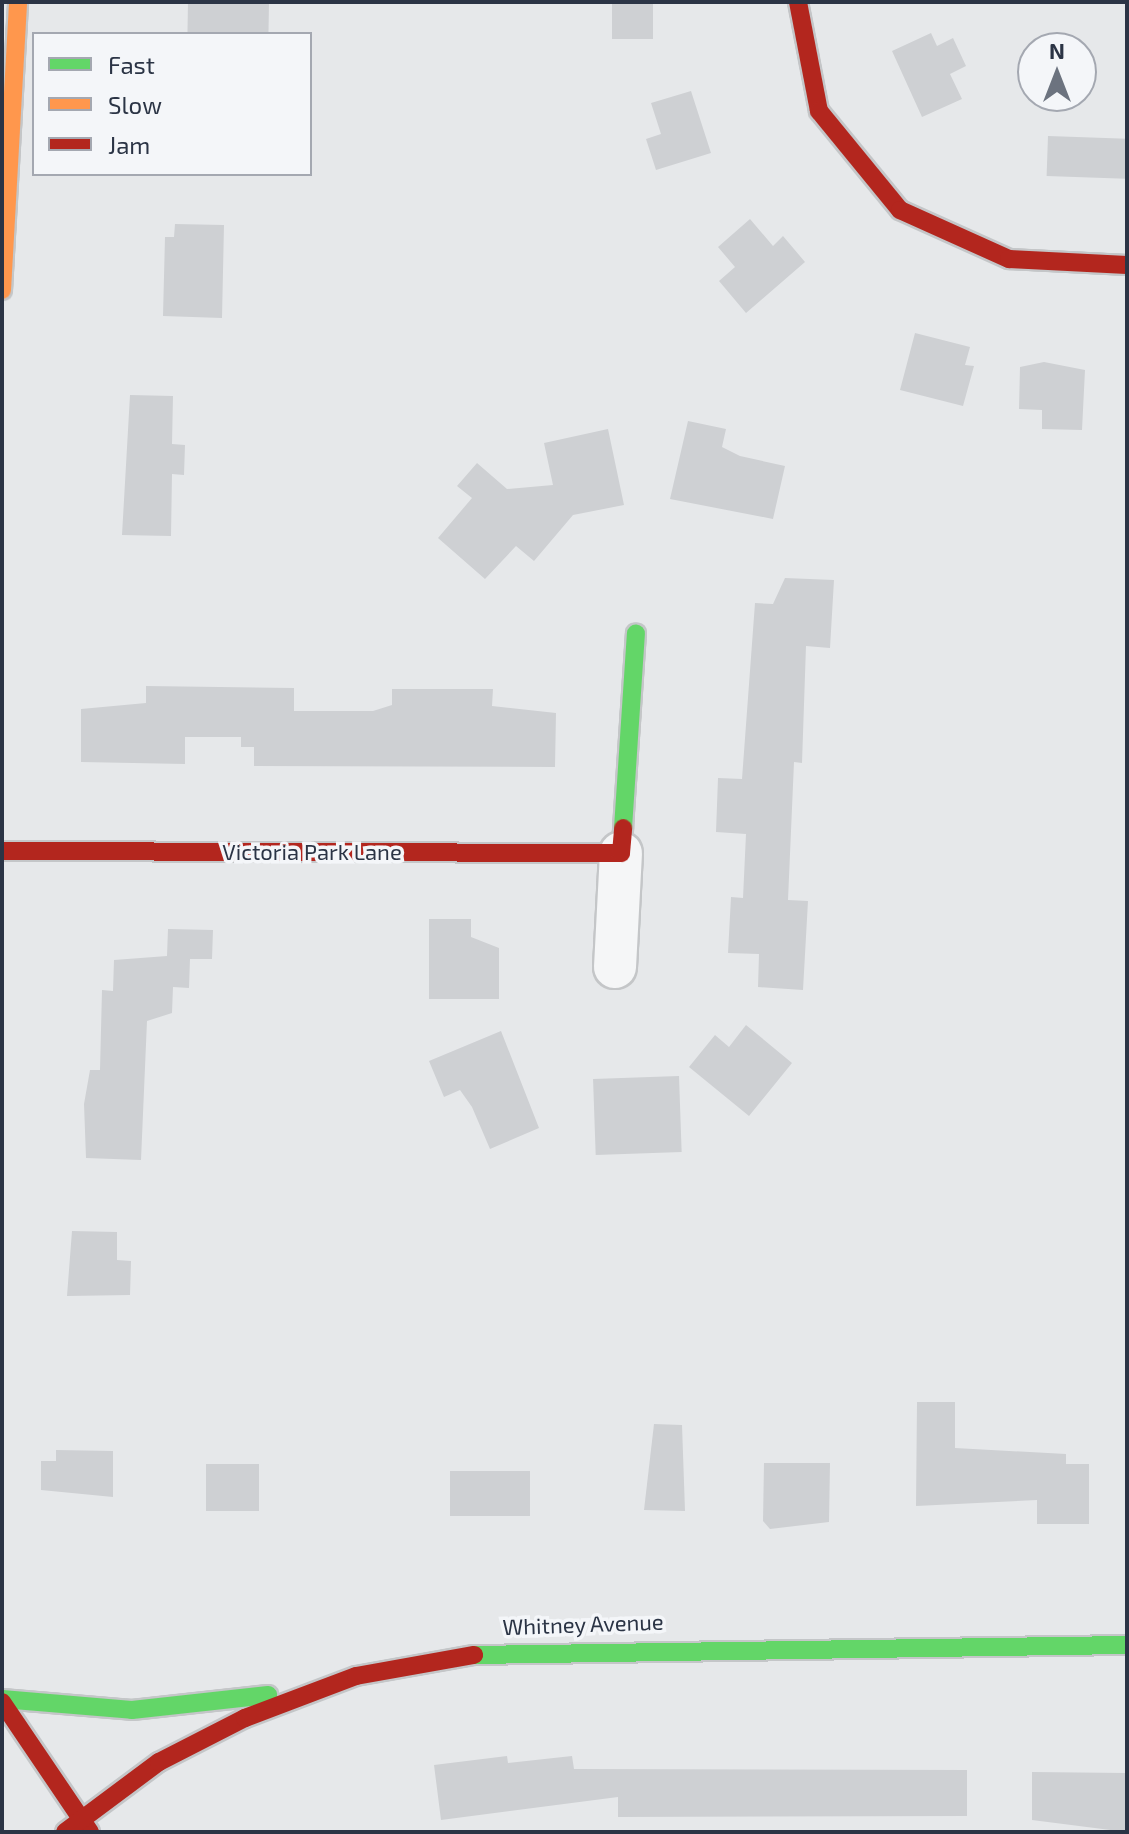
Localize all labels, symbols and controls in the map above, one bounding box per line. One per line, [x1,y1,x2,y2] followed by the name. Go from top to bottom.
[32,32,312,176] legend
[1017,32,1097,112] north arrow
[1049,37,1065,63] text: N
[108,50,155,79] text: Fast
[108,90,162,119] text: Slow
[108,130,150,159] text: Jam
[222,839,402,865] street label: Victoria Park Lane
[501,1608,665,1640] street label: Whitney Avenue

